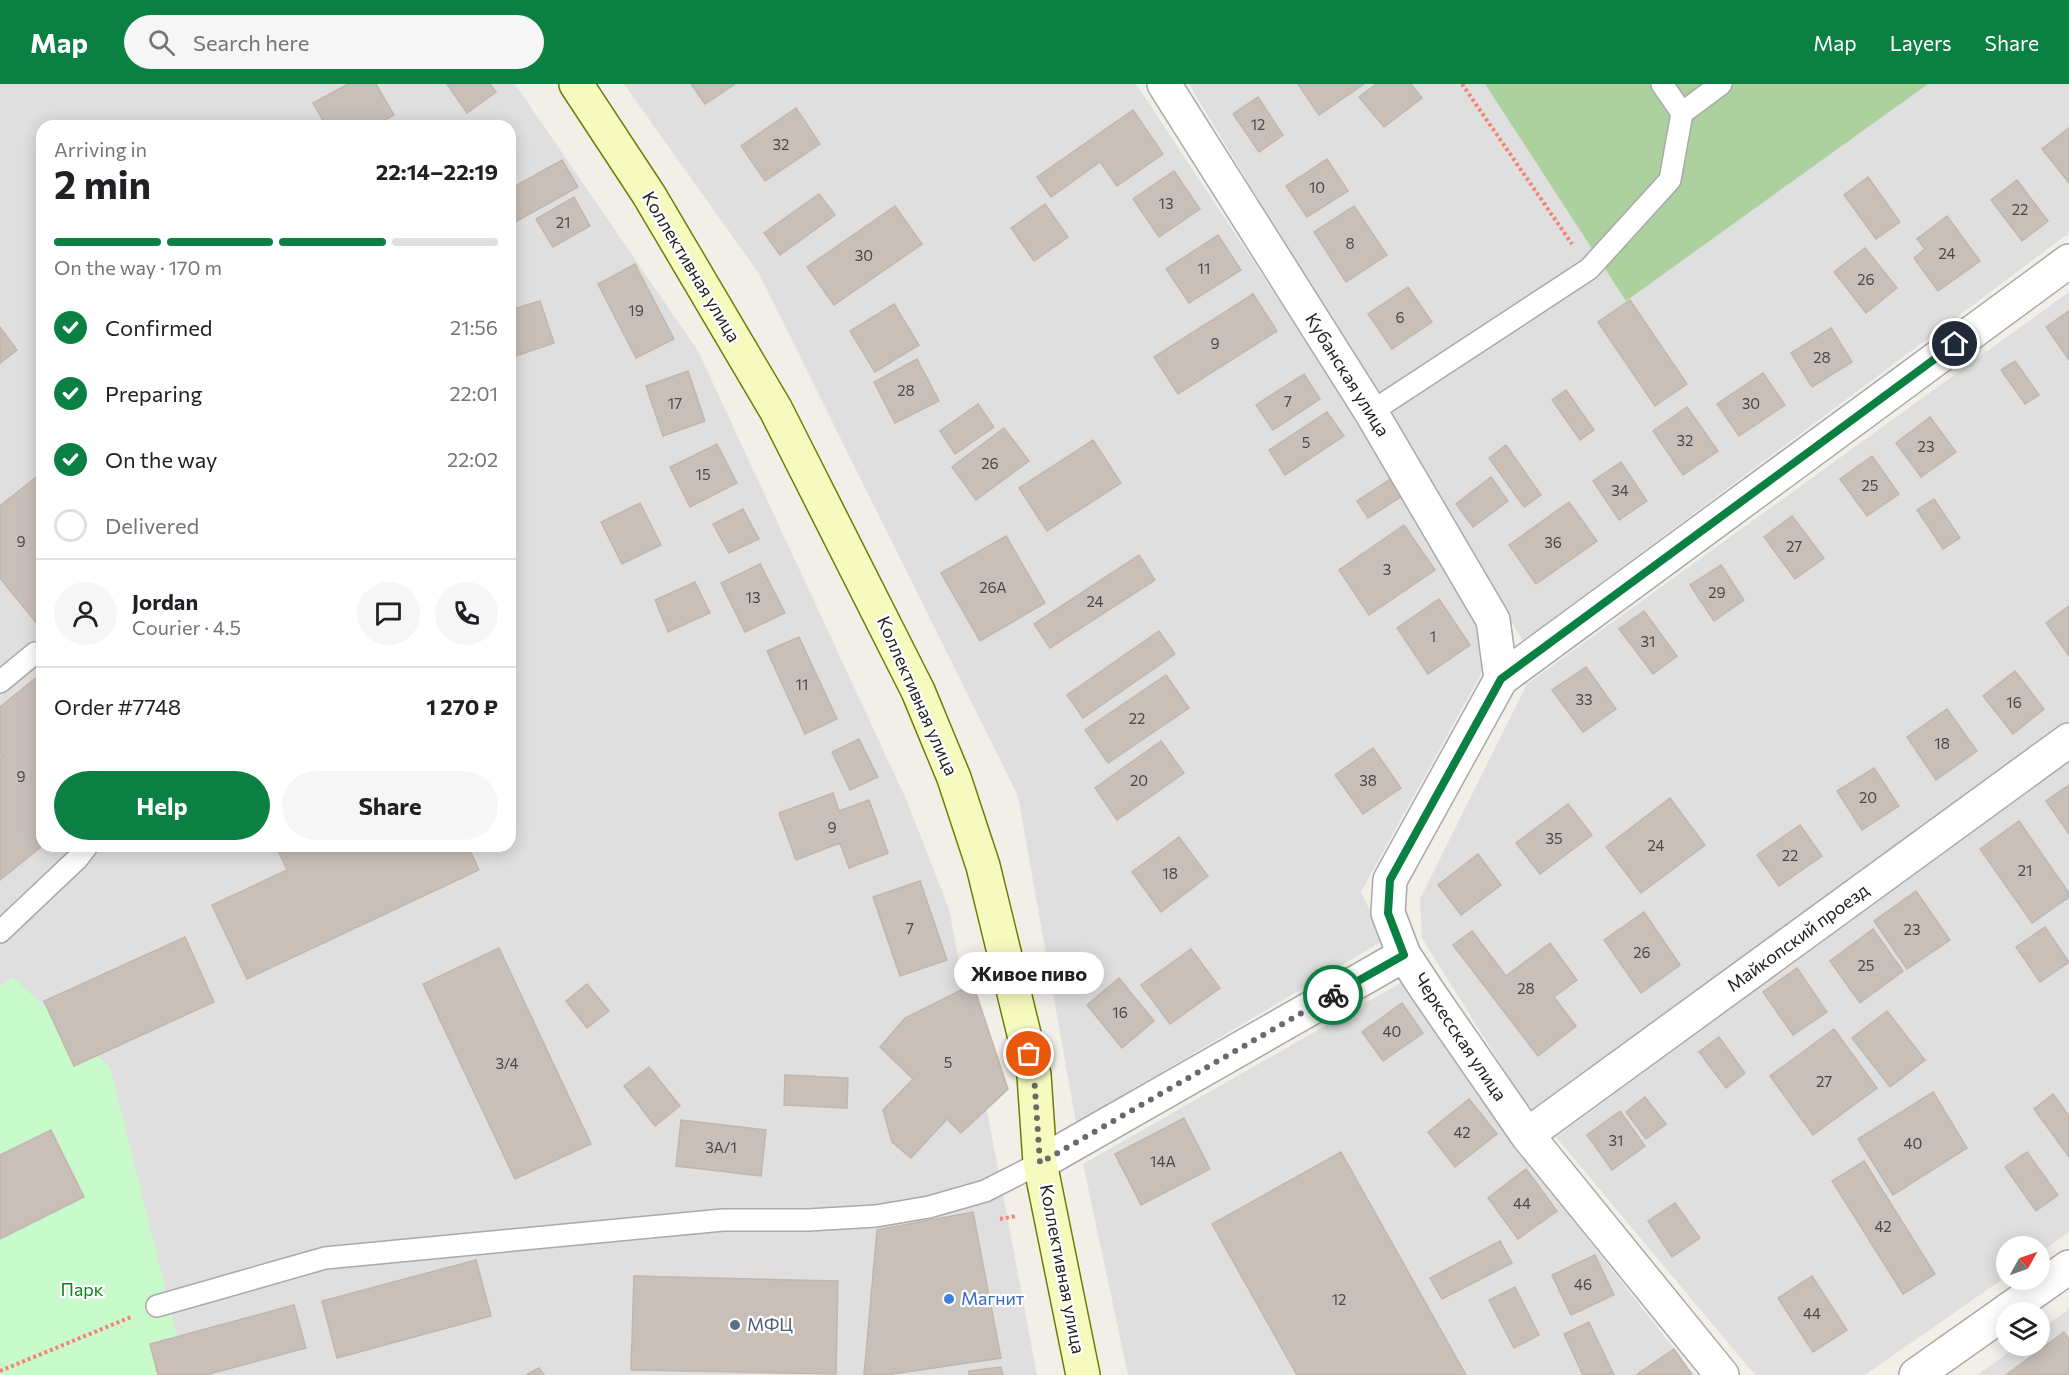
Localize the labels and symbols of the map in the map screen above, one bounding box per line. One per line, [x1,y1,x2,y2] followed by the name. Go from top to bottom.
[1251,115,1265,133] house number: 12
[773,135,789,153] house number: 32
[1309,178,1325,196] house number: 10
[638,187,746,346] street label: Коллективная улица
[1159,194,1173,212] house number: 13
[2012,200,2028,218] house number: 22
[556,213,570,231] house number: 21
[1345,234,1355,252] house number: 8
[1938,244,1956,262] house number: 24
[855,246,873,264] house number: 30
[1198,259,1210,277] house number: 11
[1857,270,1875,288] house number: 26
[628,301,644,319] house number: 19
[1395,308,1405,326] house number: 6
[1301,309,1395,440] street label: Кубанская улица
[1929,318,1980,369] pin
[1210,334,1220,352] house number: 9
[1813,348,1831,366] house number: 28
[897,381,915,399] house number: 28
[1284,392,1292,410] house number: 7
[668,394,682,412] house number: 17
[1742,394,1760,412] house number: 30
[1677,431,1693,449] house number: 32
[1302,433,1310,451] house number: 5
[1918,437,1934,455] house number: 23
[981,454,999,472] house number: 26
[695,465,711,483] house number: 15
[1862,476,1878,494] house number: 25
[1611,481,1629,499] house number: 34
[16,532,26,550] house number: 9
[1544,533,1562,551] house number: 36
[1786,537,1802,555] house number: 27
[1383,560,1391,578] house number: 3
[979,578,1007,596] house number: 26А
[1708,583,1726,601] house number: 29
[746,588,760,606] house number: 13
[1086,592,1104,610] house number: 24
[873,613,963,779] street label: Коллективная улица
[1430,627,1436,645] house number: 1
[1641,632,1655,650] house number: 31
[796,675,808,693] house number: 11
[1575,690,1593,708] house number: 33
[2006,693,2022,711] house number: 16
[1129,709,1145,727] house number: 22
[1934,734,1950,752] house number: 18
[16,767,26,785] house number: 9
[1130,771,1148,789] house number: 20
[1359,771,1377,789] house number: 38
[1859,788,1877,806] house number: 20
[827,818,837,836] house number: 9
[1545,829,1563,847] house number: 35
[1647,836,1665,854] house number: 24
[1782,846,1798,864] house number: 22
[2018,861,2032,879] house number: 21
[1162,864,1178,882] house number: 18
[1722,878,1873,996] street label: Майкопский проезд
[906,919,914,937] house number: 7
[1904,920,1920,938] house number: 23
[1633,943,1651,961] house number: 26
[954,952,1104,994] callout: Живое пиво
[1858,956,1874,974] house number: 25
[1303,965,1363,1025] courier
[1410,968,1512,1105] street label: Черкесская улица
[1517,979,1535,997] house number: 28
[1112,1003,1128,1021] house number: 16
[1383,1022,1401,1040] house number: 40
[1003,1028,1054,1079] pin
[944,1053,952,1071] house number: 5
[496,1054,518,1072] house number: 3/4
[1816,1072,1832,1090] house number: 27
[1453,1123,1471,1141] house number: 42
[1609,1131,1623,1149] house number: 31
[1904,1134,1922,1152] house number: 40
[705,1138,737,1156] house number: 3А/1
[1150,1152,1176,1170] house number: 14А
[1036,1182,1090,1355] street label: Коллективная улица
[1513,1194,1531,1212] house number: 44
[1874,1217,1892,1235] house number: 42
[1996,1236,2050,1290] north arrow
[1574,1275,1592,1293] house number: 46
[61,1278,104,1300] park label: Парк
[961,1287,1025,1309] place label: Магнит
[1332,1290,1346,1308] house number: 12
[942,1292,956,1306] marker: Магнит
[1803,1304,1821,1322] house number: 44
[747,1313,793,1335] place label: МФЦ
[728,1318,742,1332] marker: МФЦ

